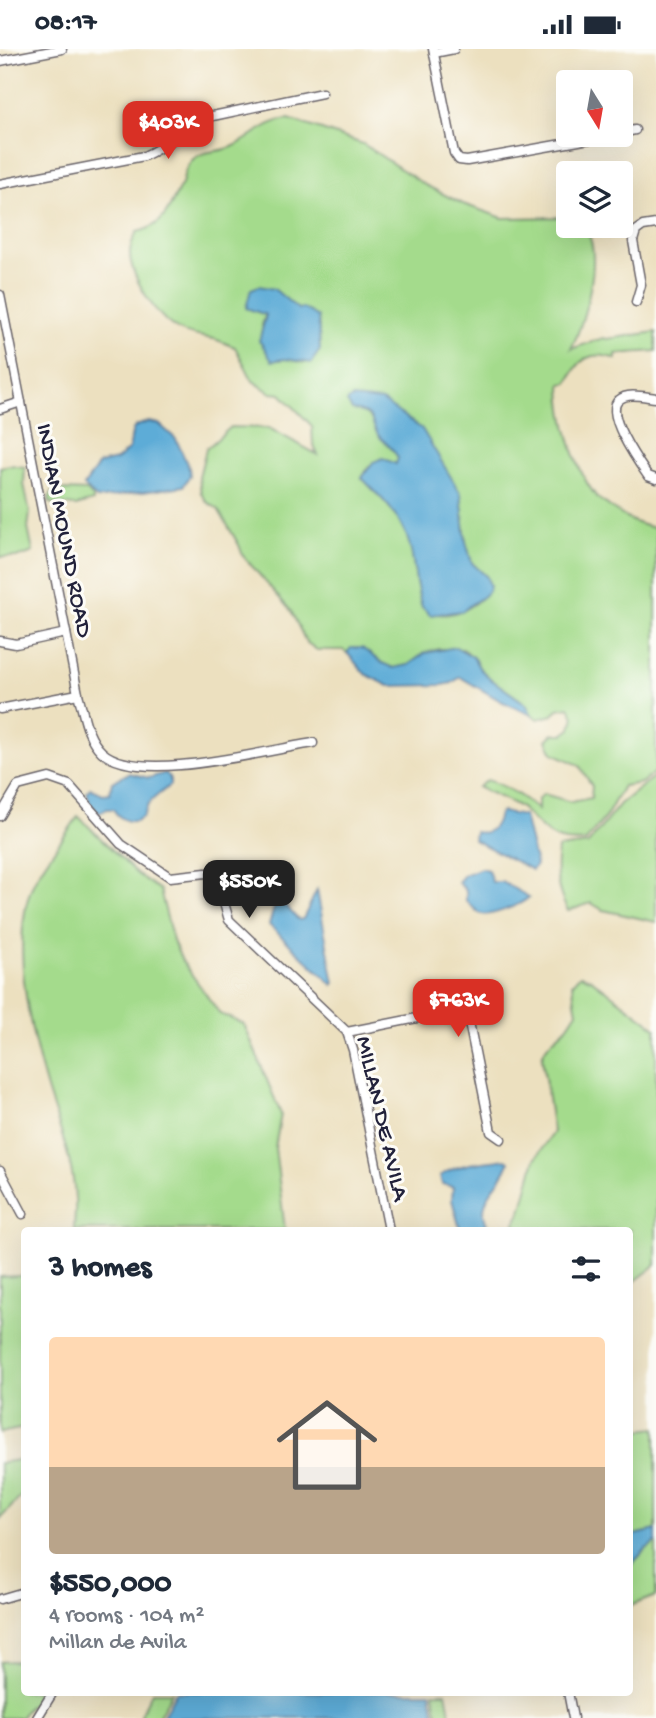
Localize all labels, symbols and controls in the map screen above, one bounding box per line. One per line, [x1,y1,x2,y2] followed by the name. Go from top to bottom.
[35,9,96,40] text: 08:17
[556,70,634,147] north arrow
[556,70,633,238] map controls
[119,101,217,161] pin: $403K
[139,110,197,137] text: $403K
[556,161,633,238] button: layers
[28,421,98,640] street label: INDIAN MOUND ROAD
[200,861,298,920] pin: $550K
[219,869,279,896] text: $550K
[409,979,507,1039] pin: $763K
[429,988,487,1015] text: $763K
[348,1034,414,1206] street label: MILLAN DE AVILA
[567,1250,605,1288] icon: filters
[49,1252,151,1287] text: 3 homes
[264,1382,390,1508] icon: home
[49,1568,172,1603] text: $550,000
[49,1603,204,1630] text: 4 rooms · 104 m²
[49,1630,187,1657] text: Millan de Avila

